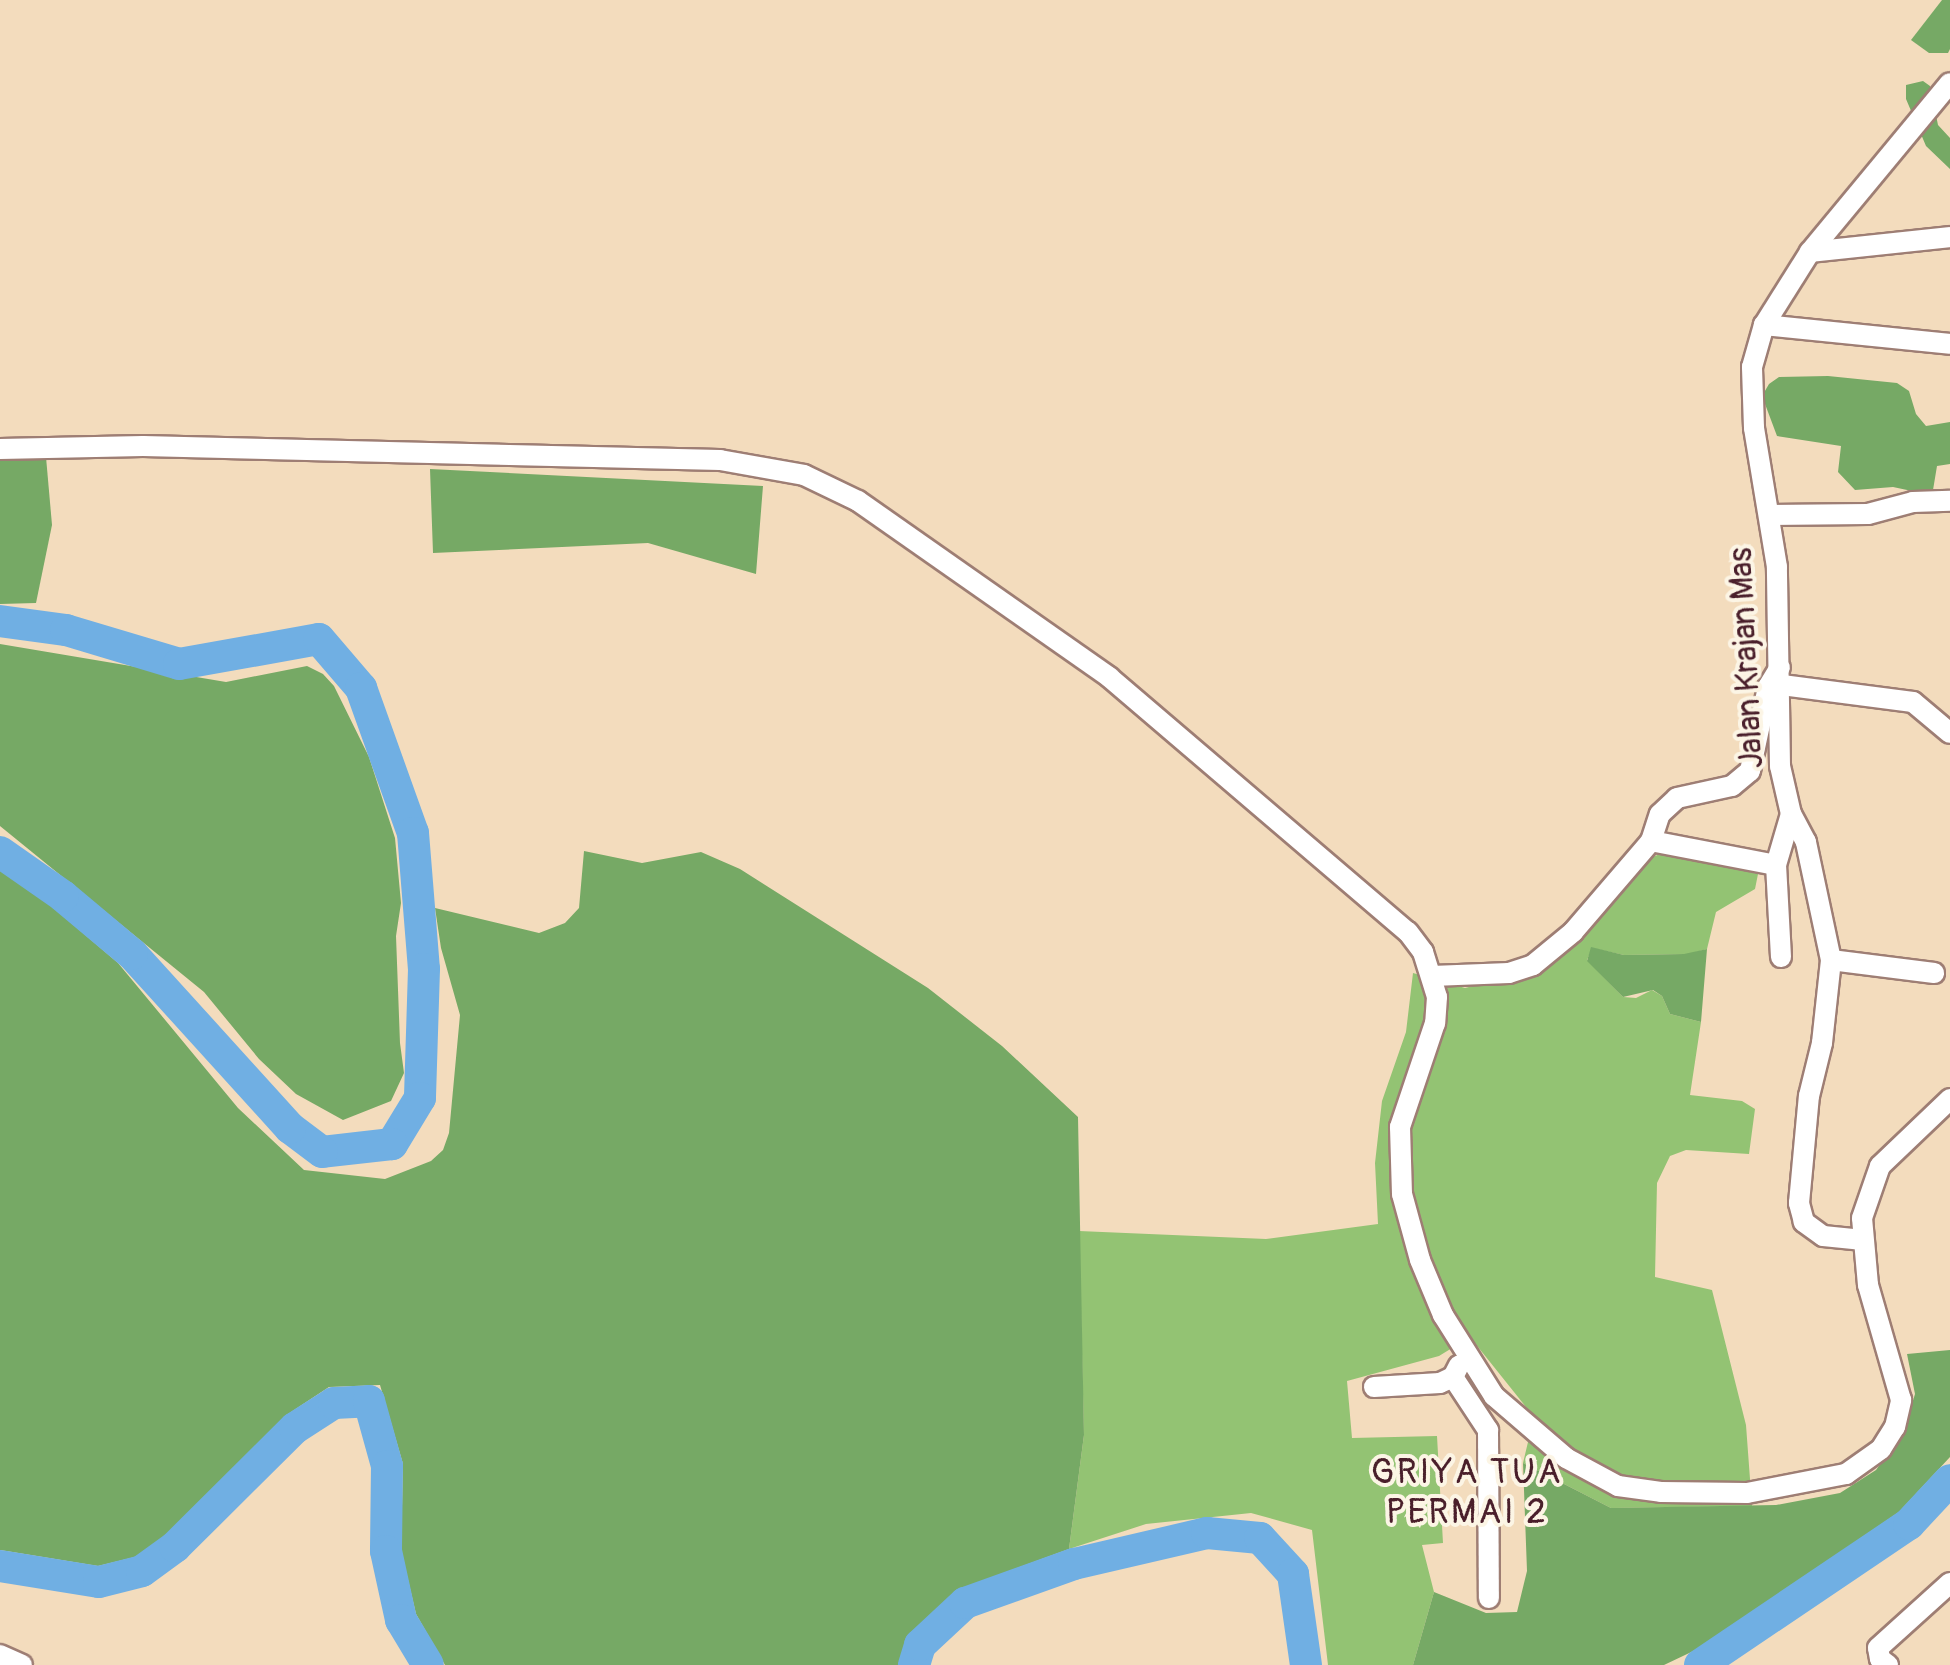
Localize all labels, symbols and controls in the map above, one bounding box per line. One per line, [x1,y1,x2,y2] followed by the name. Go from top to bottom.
[1722,547,1772,769] street label: Jalan Krajan Mas
[1371,1451,1563,1533] district label: GRIYA TUA PERMAI 2

